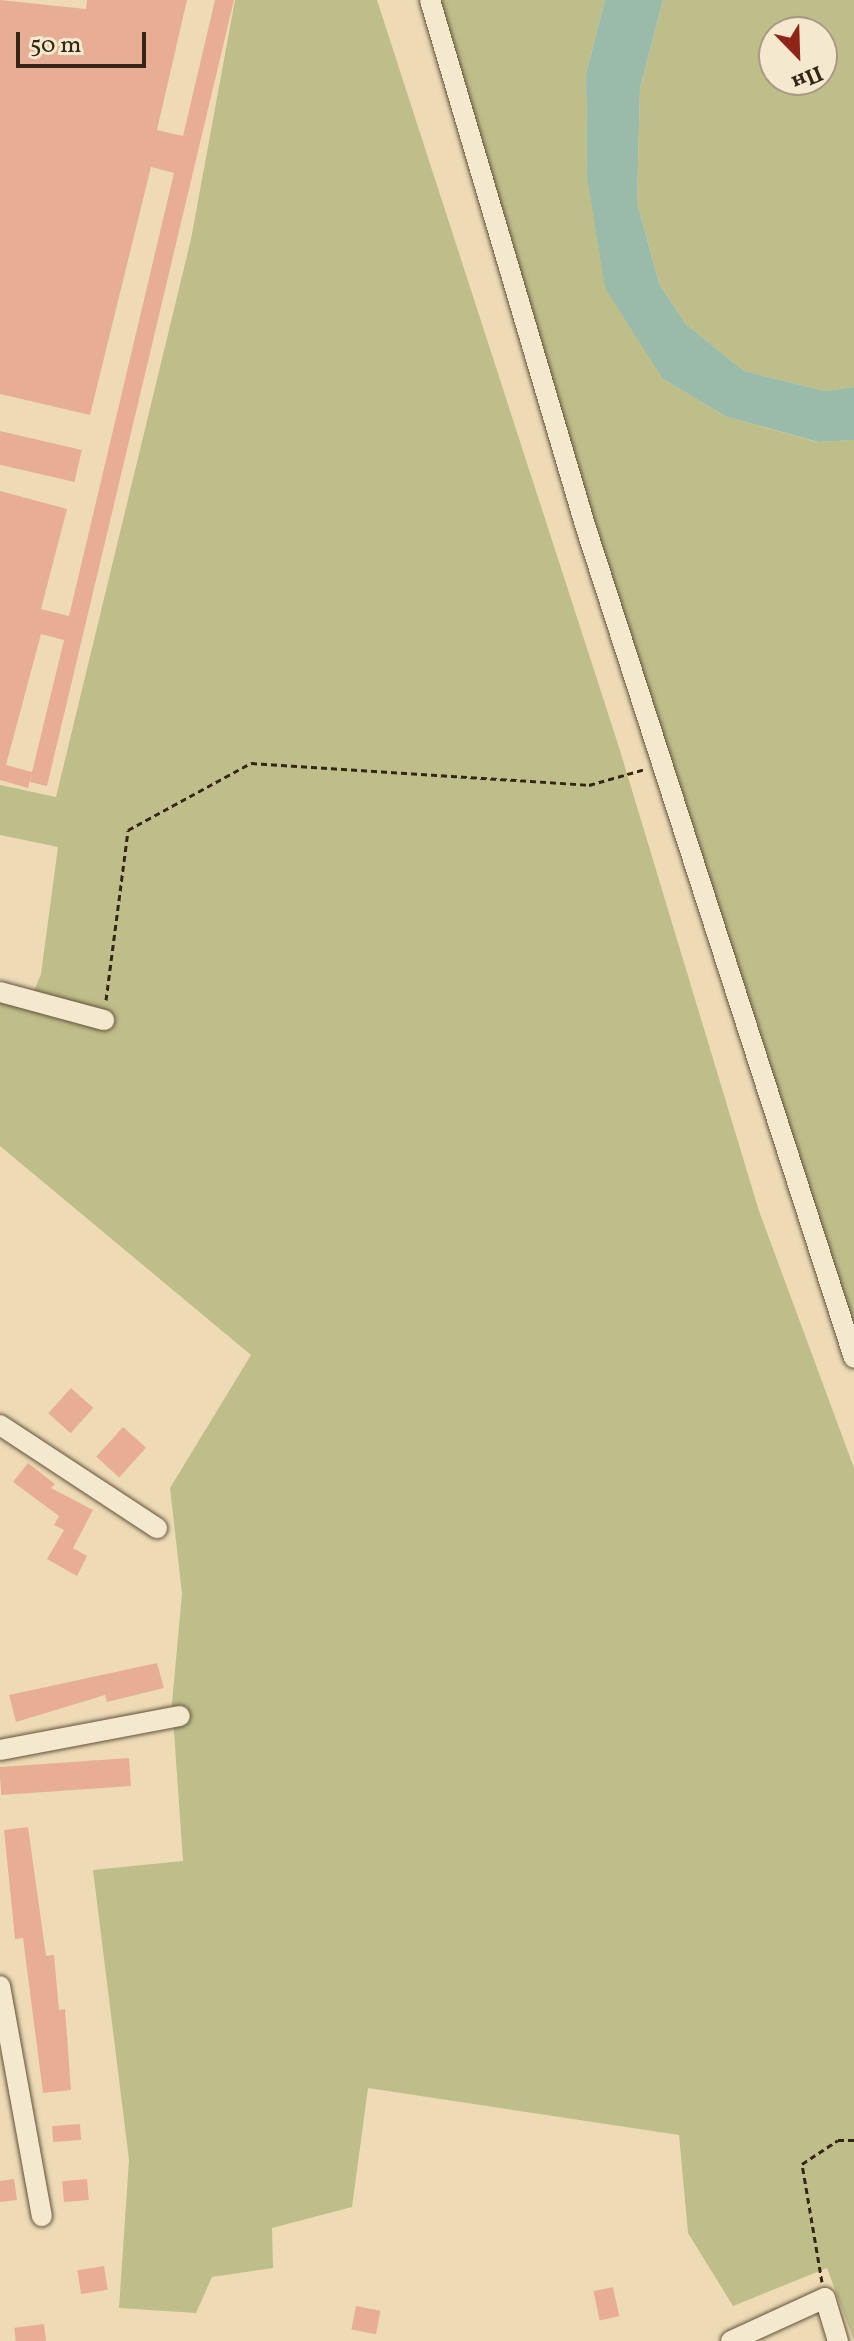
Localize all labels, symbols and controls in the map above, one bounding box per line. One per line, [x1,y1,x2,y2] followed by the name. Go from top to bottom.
[20,16,150,66] scale bar
[758,16,838,96] north arrow
[30,29,82,63] text: 50 m
[786,56,827,97] text: Пн

